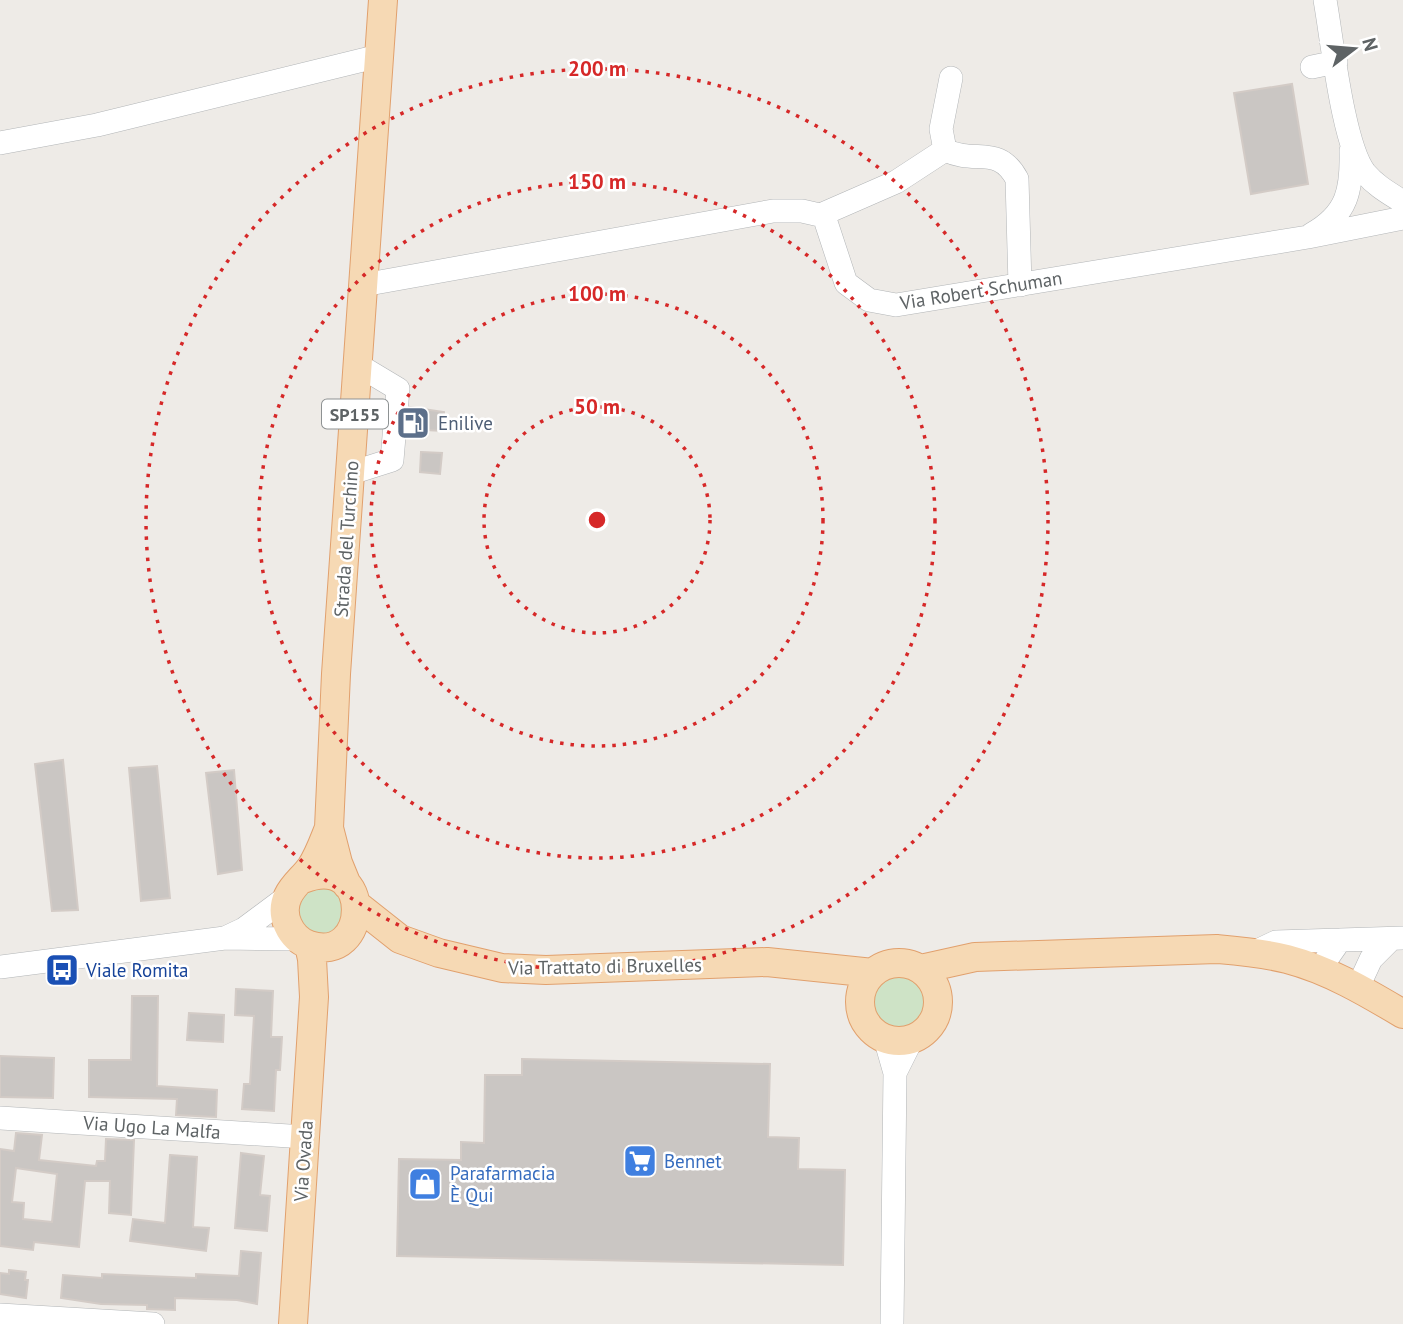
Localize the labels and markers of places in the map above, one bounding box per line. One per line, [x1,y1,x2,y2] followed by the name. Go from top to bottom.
[394,404,432,442] fuel station icon: Enilive
[438,411,493,435] place label: Enilive
[585,508,609,532] centre of rings
[43,951,81,989] bus stop icon: Viale Romita
[85,958,189,982] place label: Viale Romita
[621,1142,659,1180] supermarket icon: Bennet
[664,1149,722,1173] place label: Bennet
[450,1161,555,1207] place label: Parafarmacia È Qui
[406,1165,444,1203] shop icon: Parafarmacia È Qui

